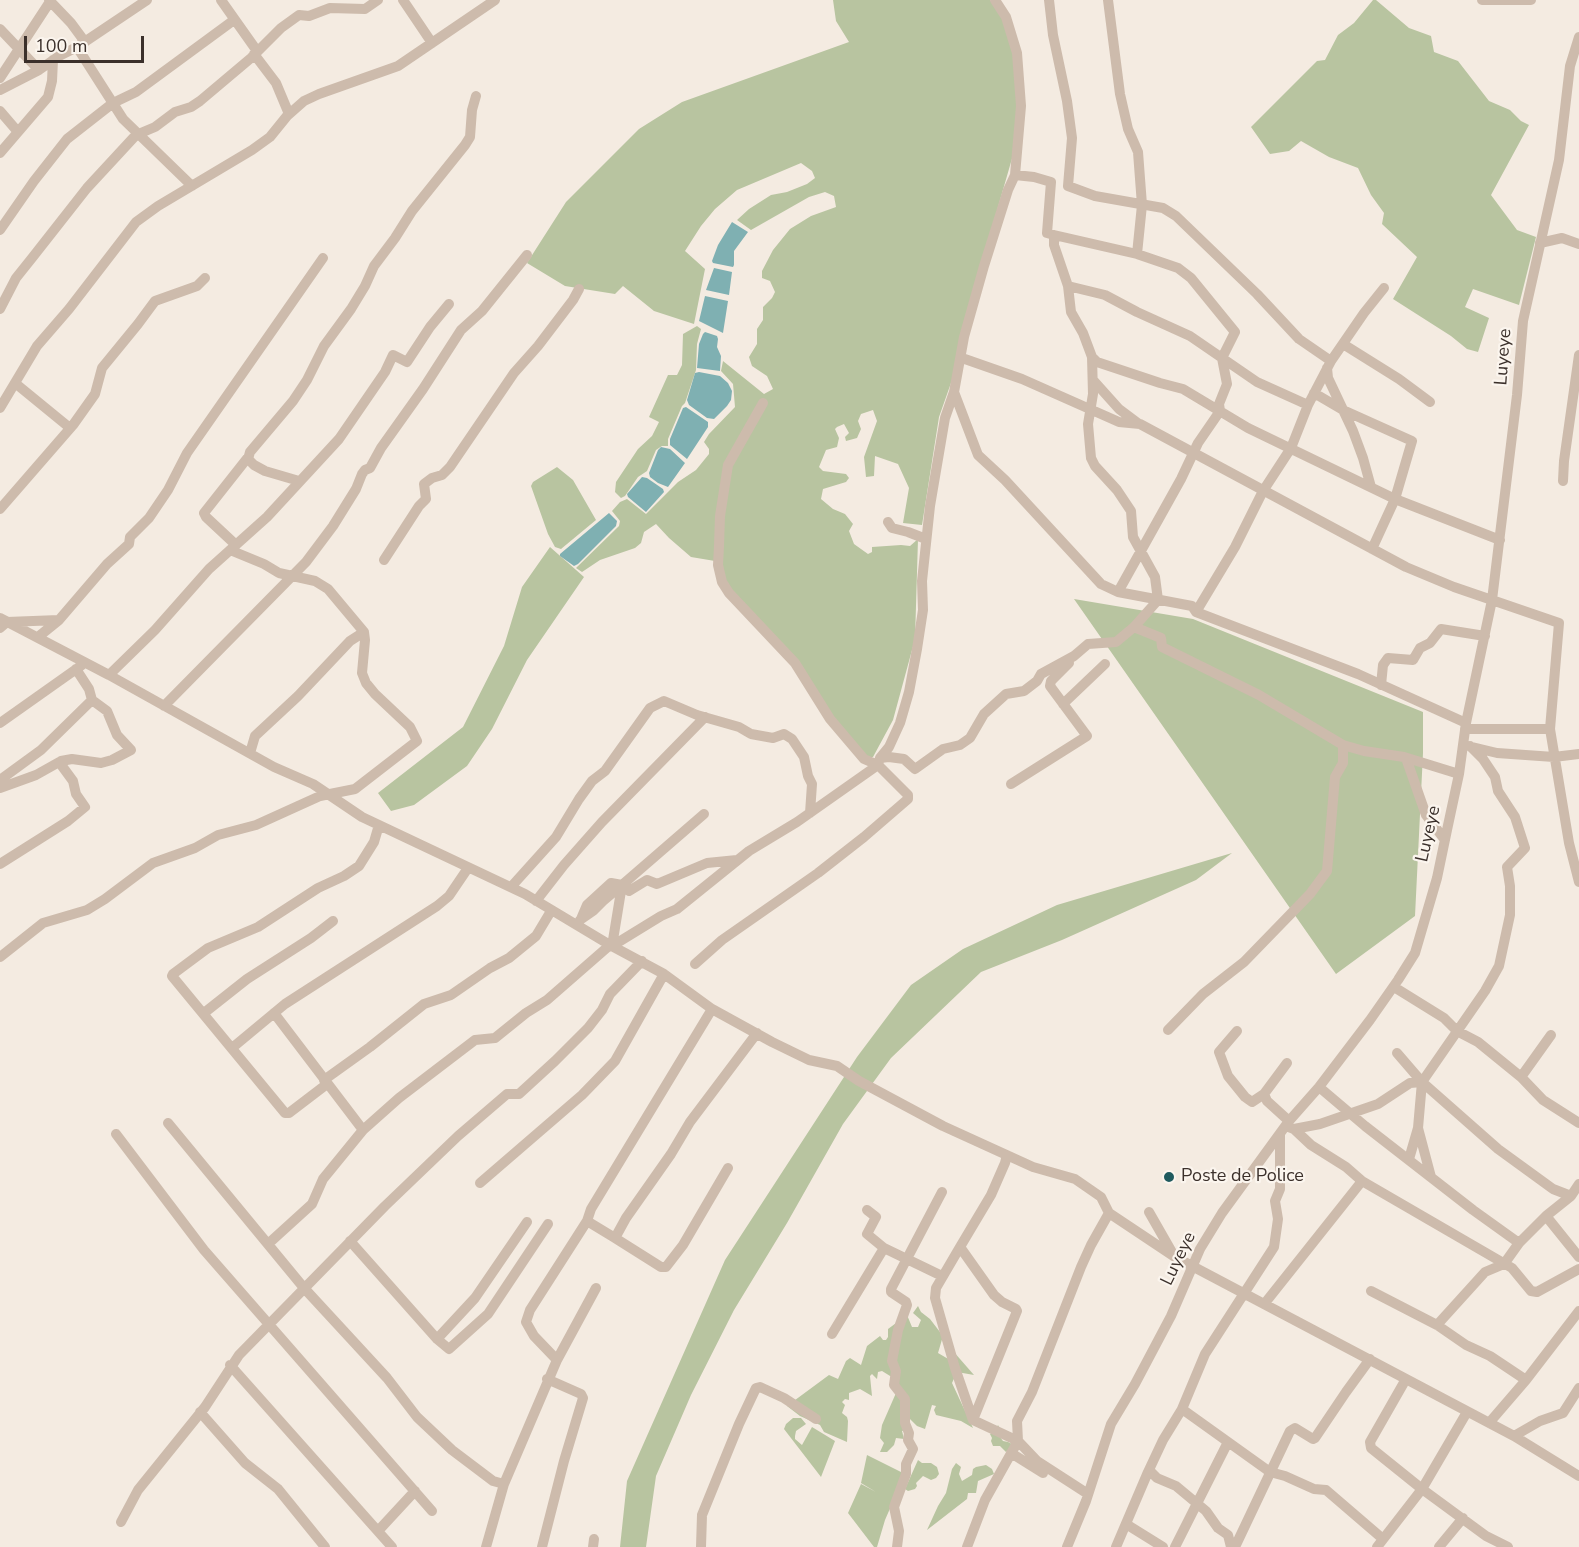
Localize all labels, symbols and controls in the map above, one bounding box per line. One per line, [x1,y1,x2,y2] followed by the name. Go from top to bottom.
[27,24,147,62] scale bar
[35,34,87,58] text: 100 m
[1491,328,1517,386] street label: Luyeye
[1412,804,1446,864] street label: Luyeye
[1181,1166,1304,1188] place label: Poste de Police
[1162,1170,1176,1184] marker: Poste de Police
[1157,1229,1201,1289] street label: Luyeye

